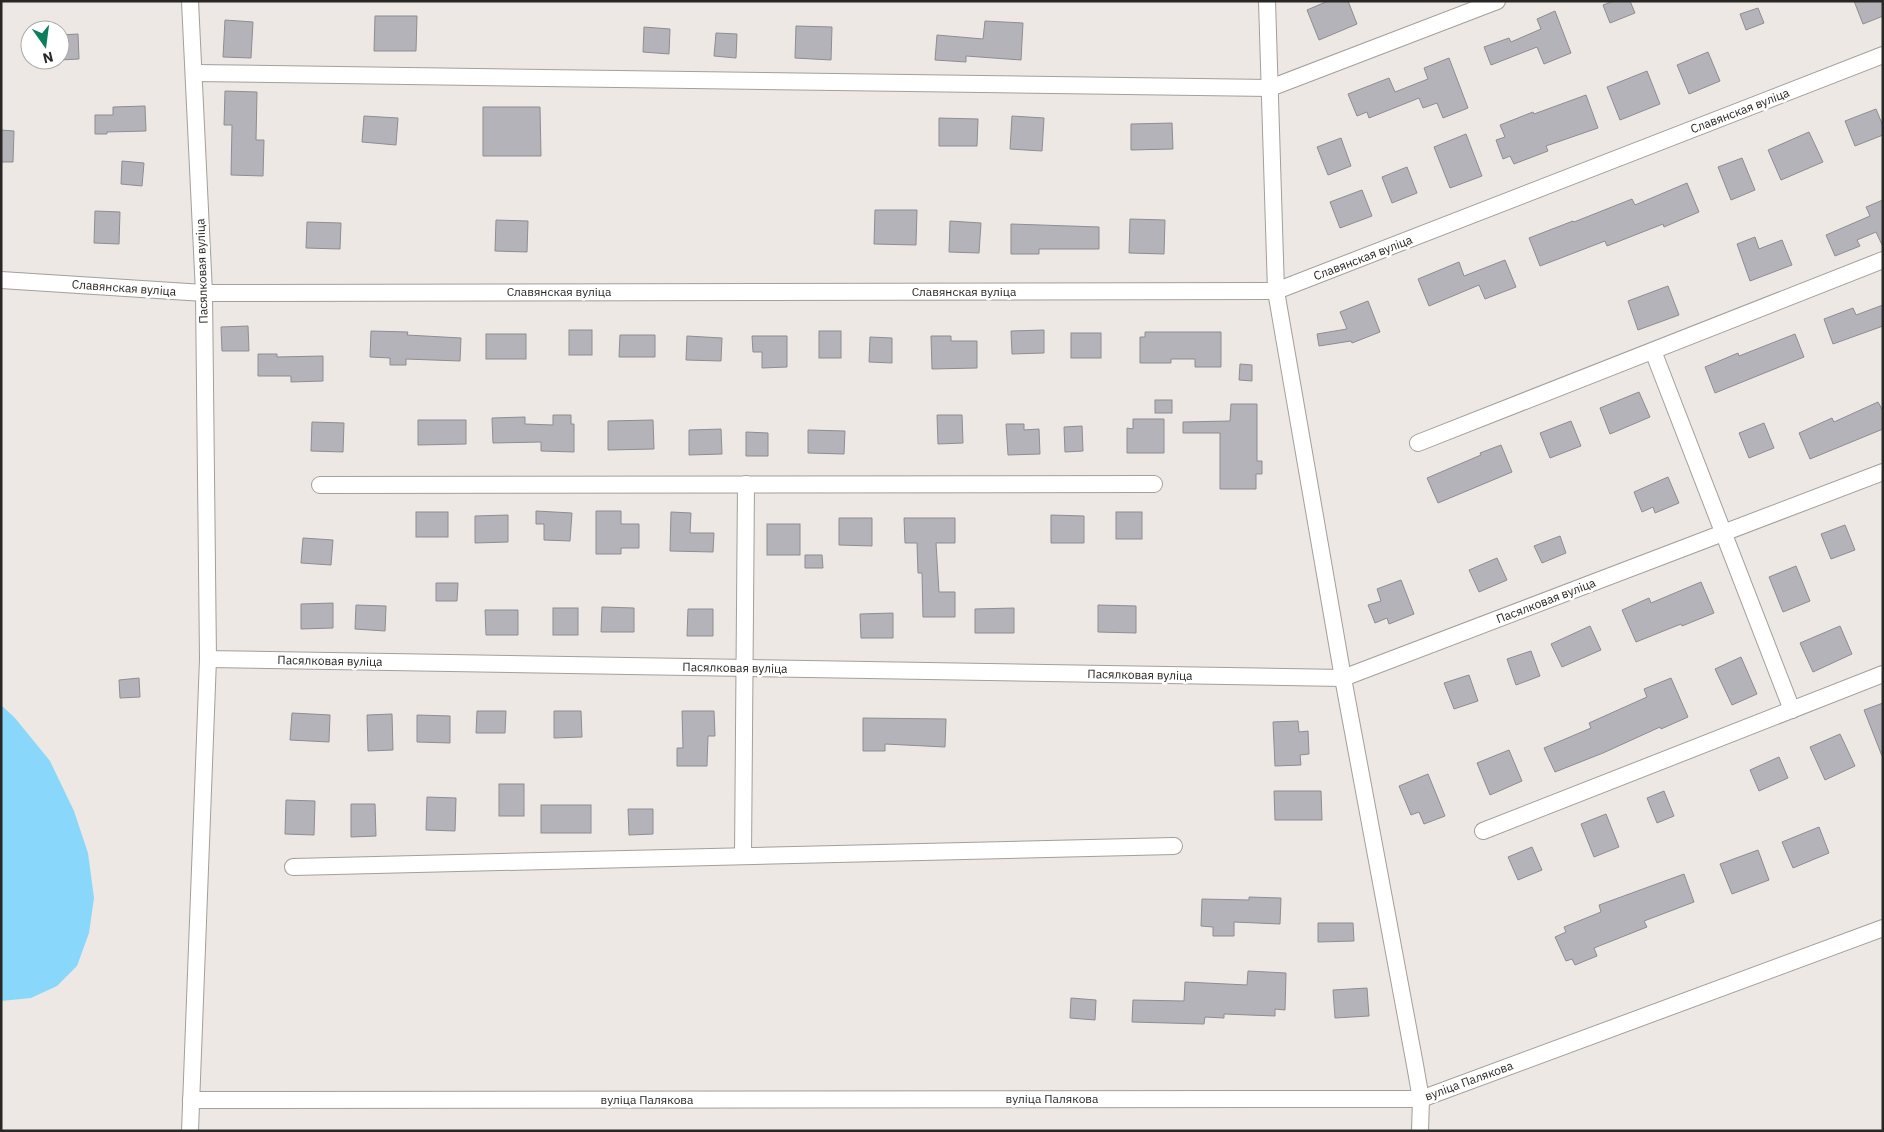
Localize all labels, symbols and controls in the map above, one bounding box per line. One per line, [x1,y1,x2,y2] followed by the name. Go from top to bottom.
[20,20,70,70] north arrow
[41,48,55,68] text: N
[1688,85,1792,136] street label: Славянская вуліца
[192,218,211,324] street label: Пасялковая вуліца
[1311,232,1415,283] street label: Славянская вуліца
[71,276,177,299] street label: Славянская вуліца
[507,284,612,299] street label: Славянская вуліца
[912,284,1017,299] street label: Славянская вуліца
[1494,574,1598,626] street label: Пасялковая вуліца
[277,652,383,669] street label: Пасялковая вуліца
[682,659,788,676] street label: Пасялковая вуліца
[1087,666,1193,683] street label: Пасялковая вуліца
[1423,1057,1516,1103] street label: вуліца Палякова
[1006,1091,1099,1106] street label: вуліца Палякова
[601,1092,694,1107] street label: вуліца Палякова

